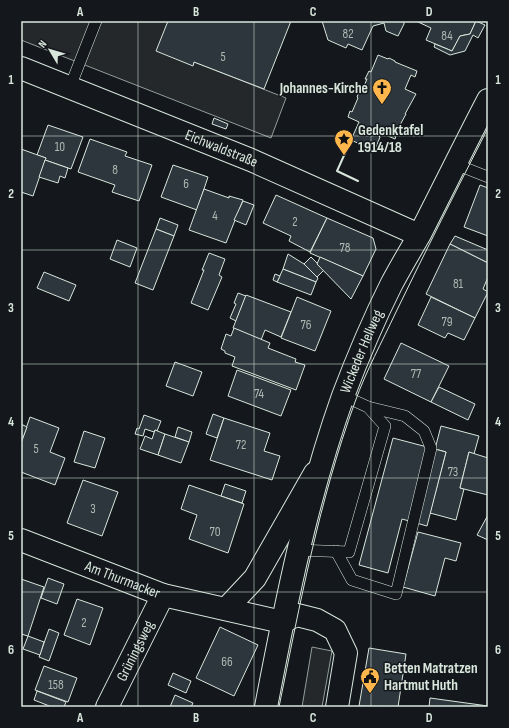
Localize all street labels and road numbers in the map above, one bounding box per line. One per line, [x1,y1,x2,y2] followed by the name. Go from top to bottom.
[182,126,261,172] street label: Eichwaldstraße
[336,307,388,396] street label: Wickeder Hellweg
[81,556,163,603] street label: Am Thurmacker
[112,617,159,684] street label: Grüningsweg

